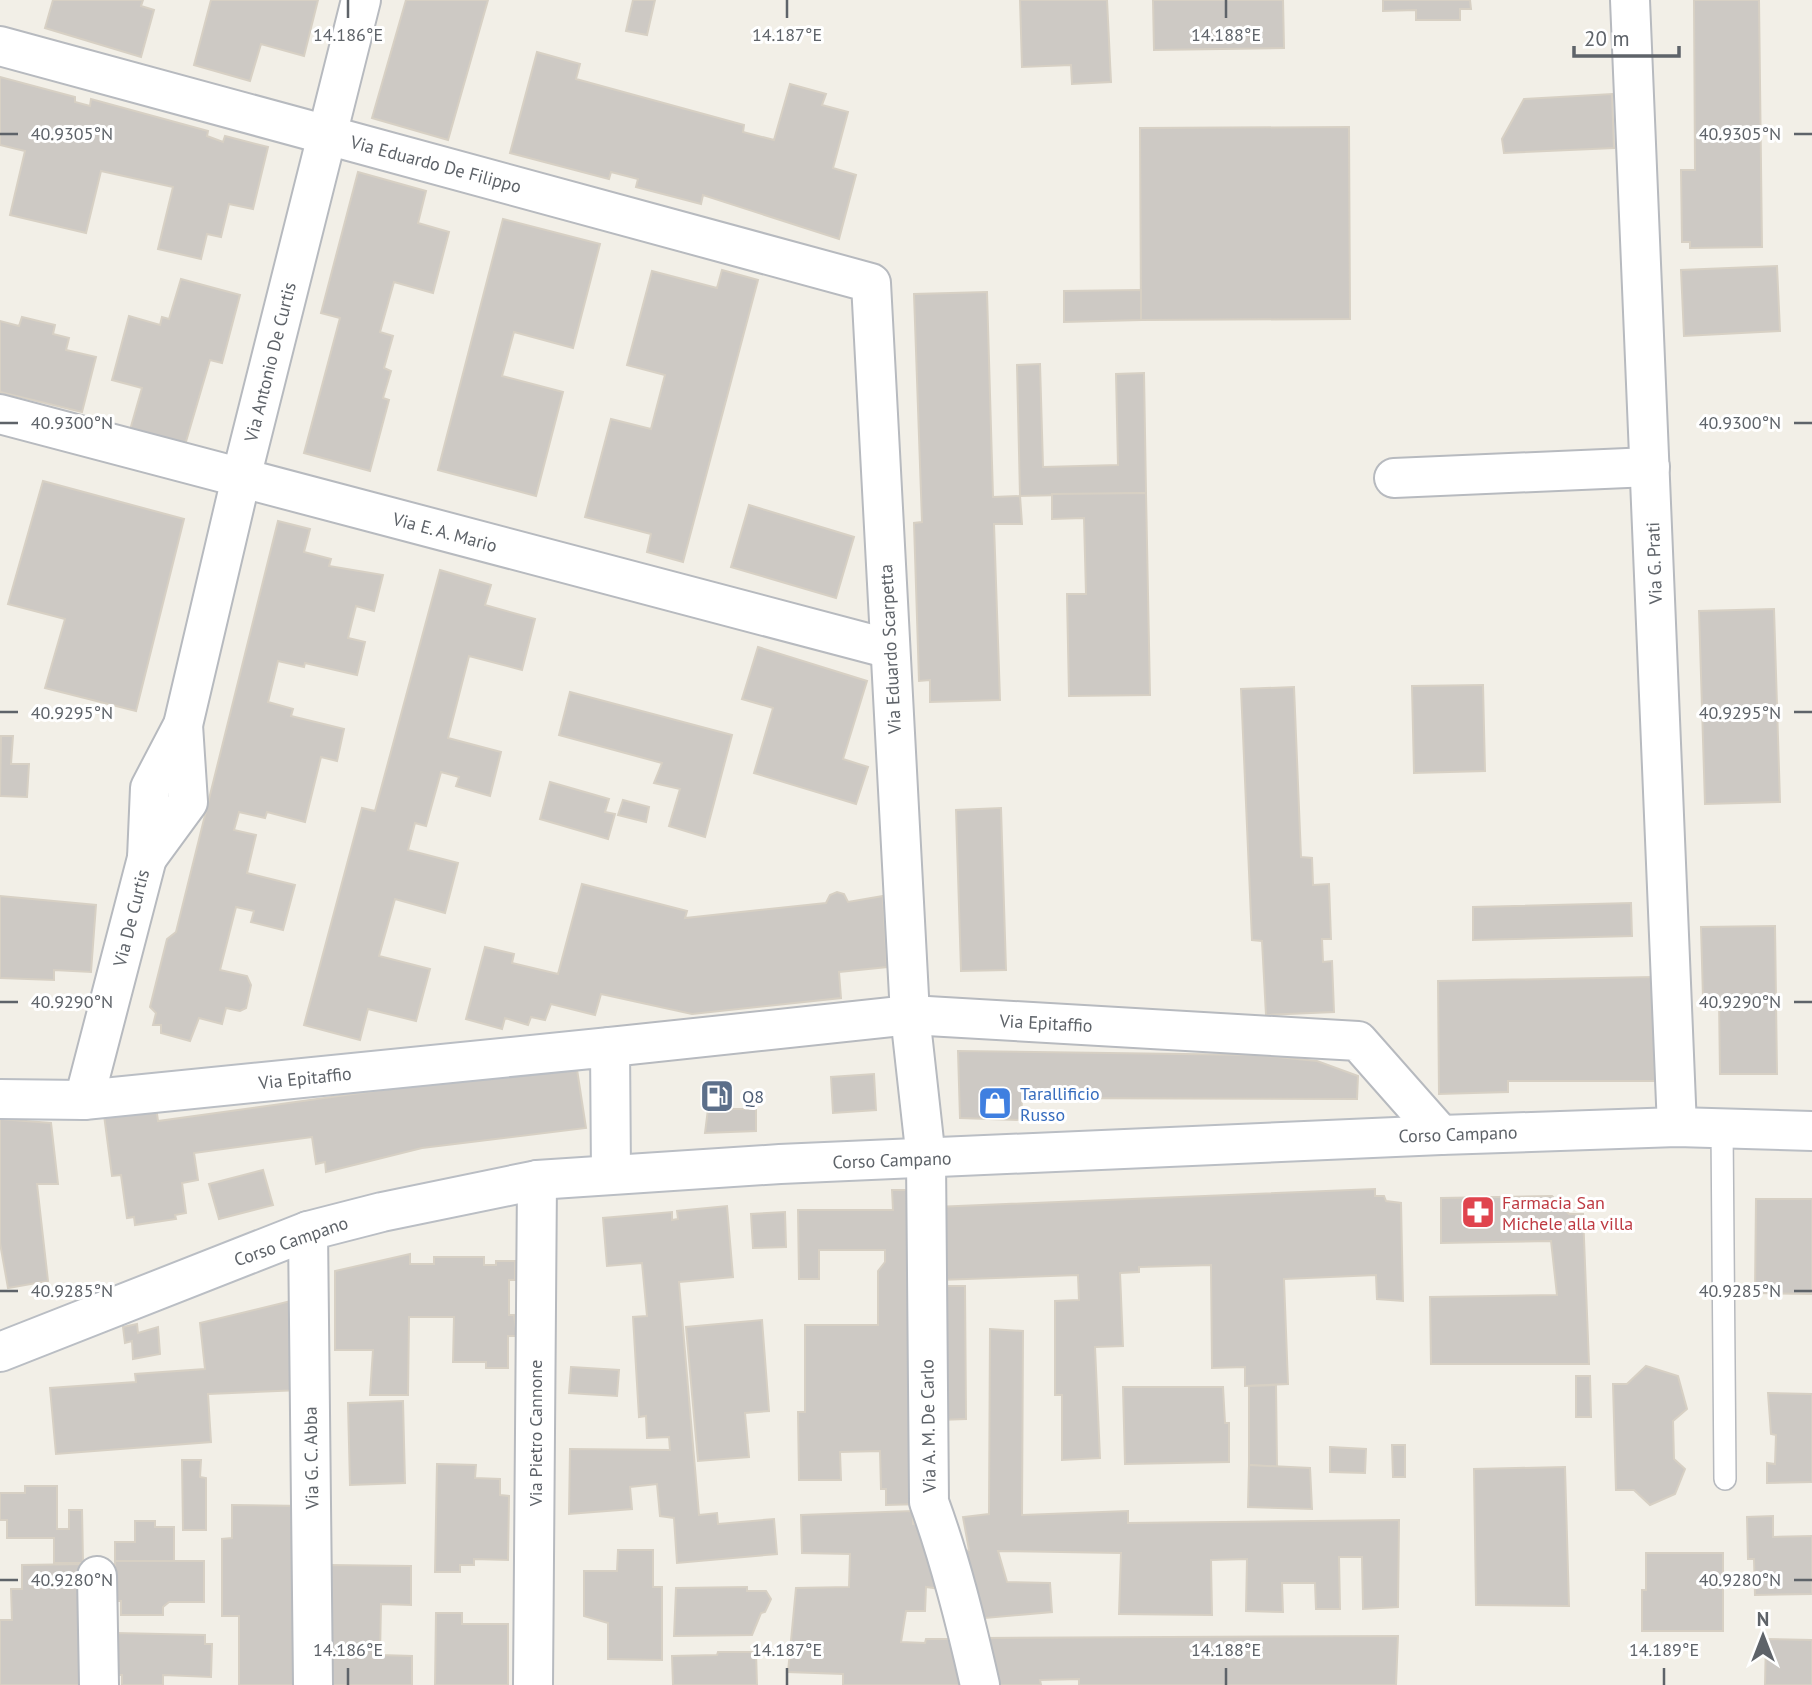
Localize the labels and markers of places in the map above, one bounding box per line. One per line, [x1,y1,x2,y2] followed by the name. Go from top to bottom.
[698,1077,736,1115] fuel station icon: Q8
[1020,1082,1100,1126] place label: Tarallificio Russo
[976,1084,1014,1122] shop icon: Tarallificio Russo
[742,1085,764,1108] place label: Q8
[1502,1191,1633,1235] place label: Farmacia San Michele alla villa
[1459,1193,1497,1231] pharmacy icon: Farmacia San Michele alla villa

